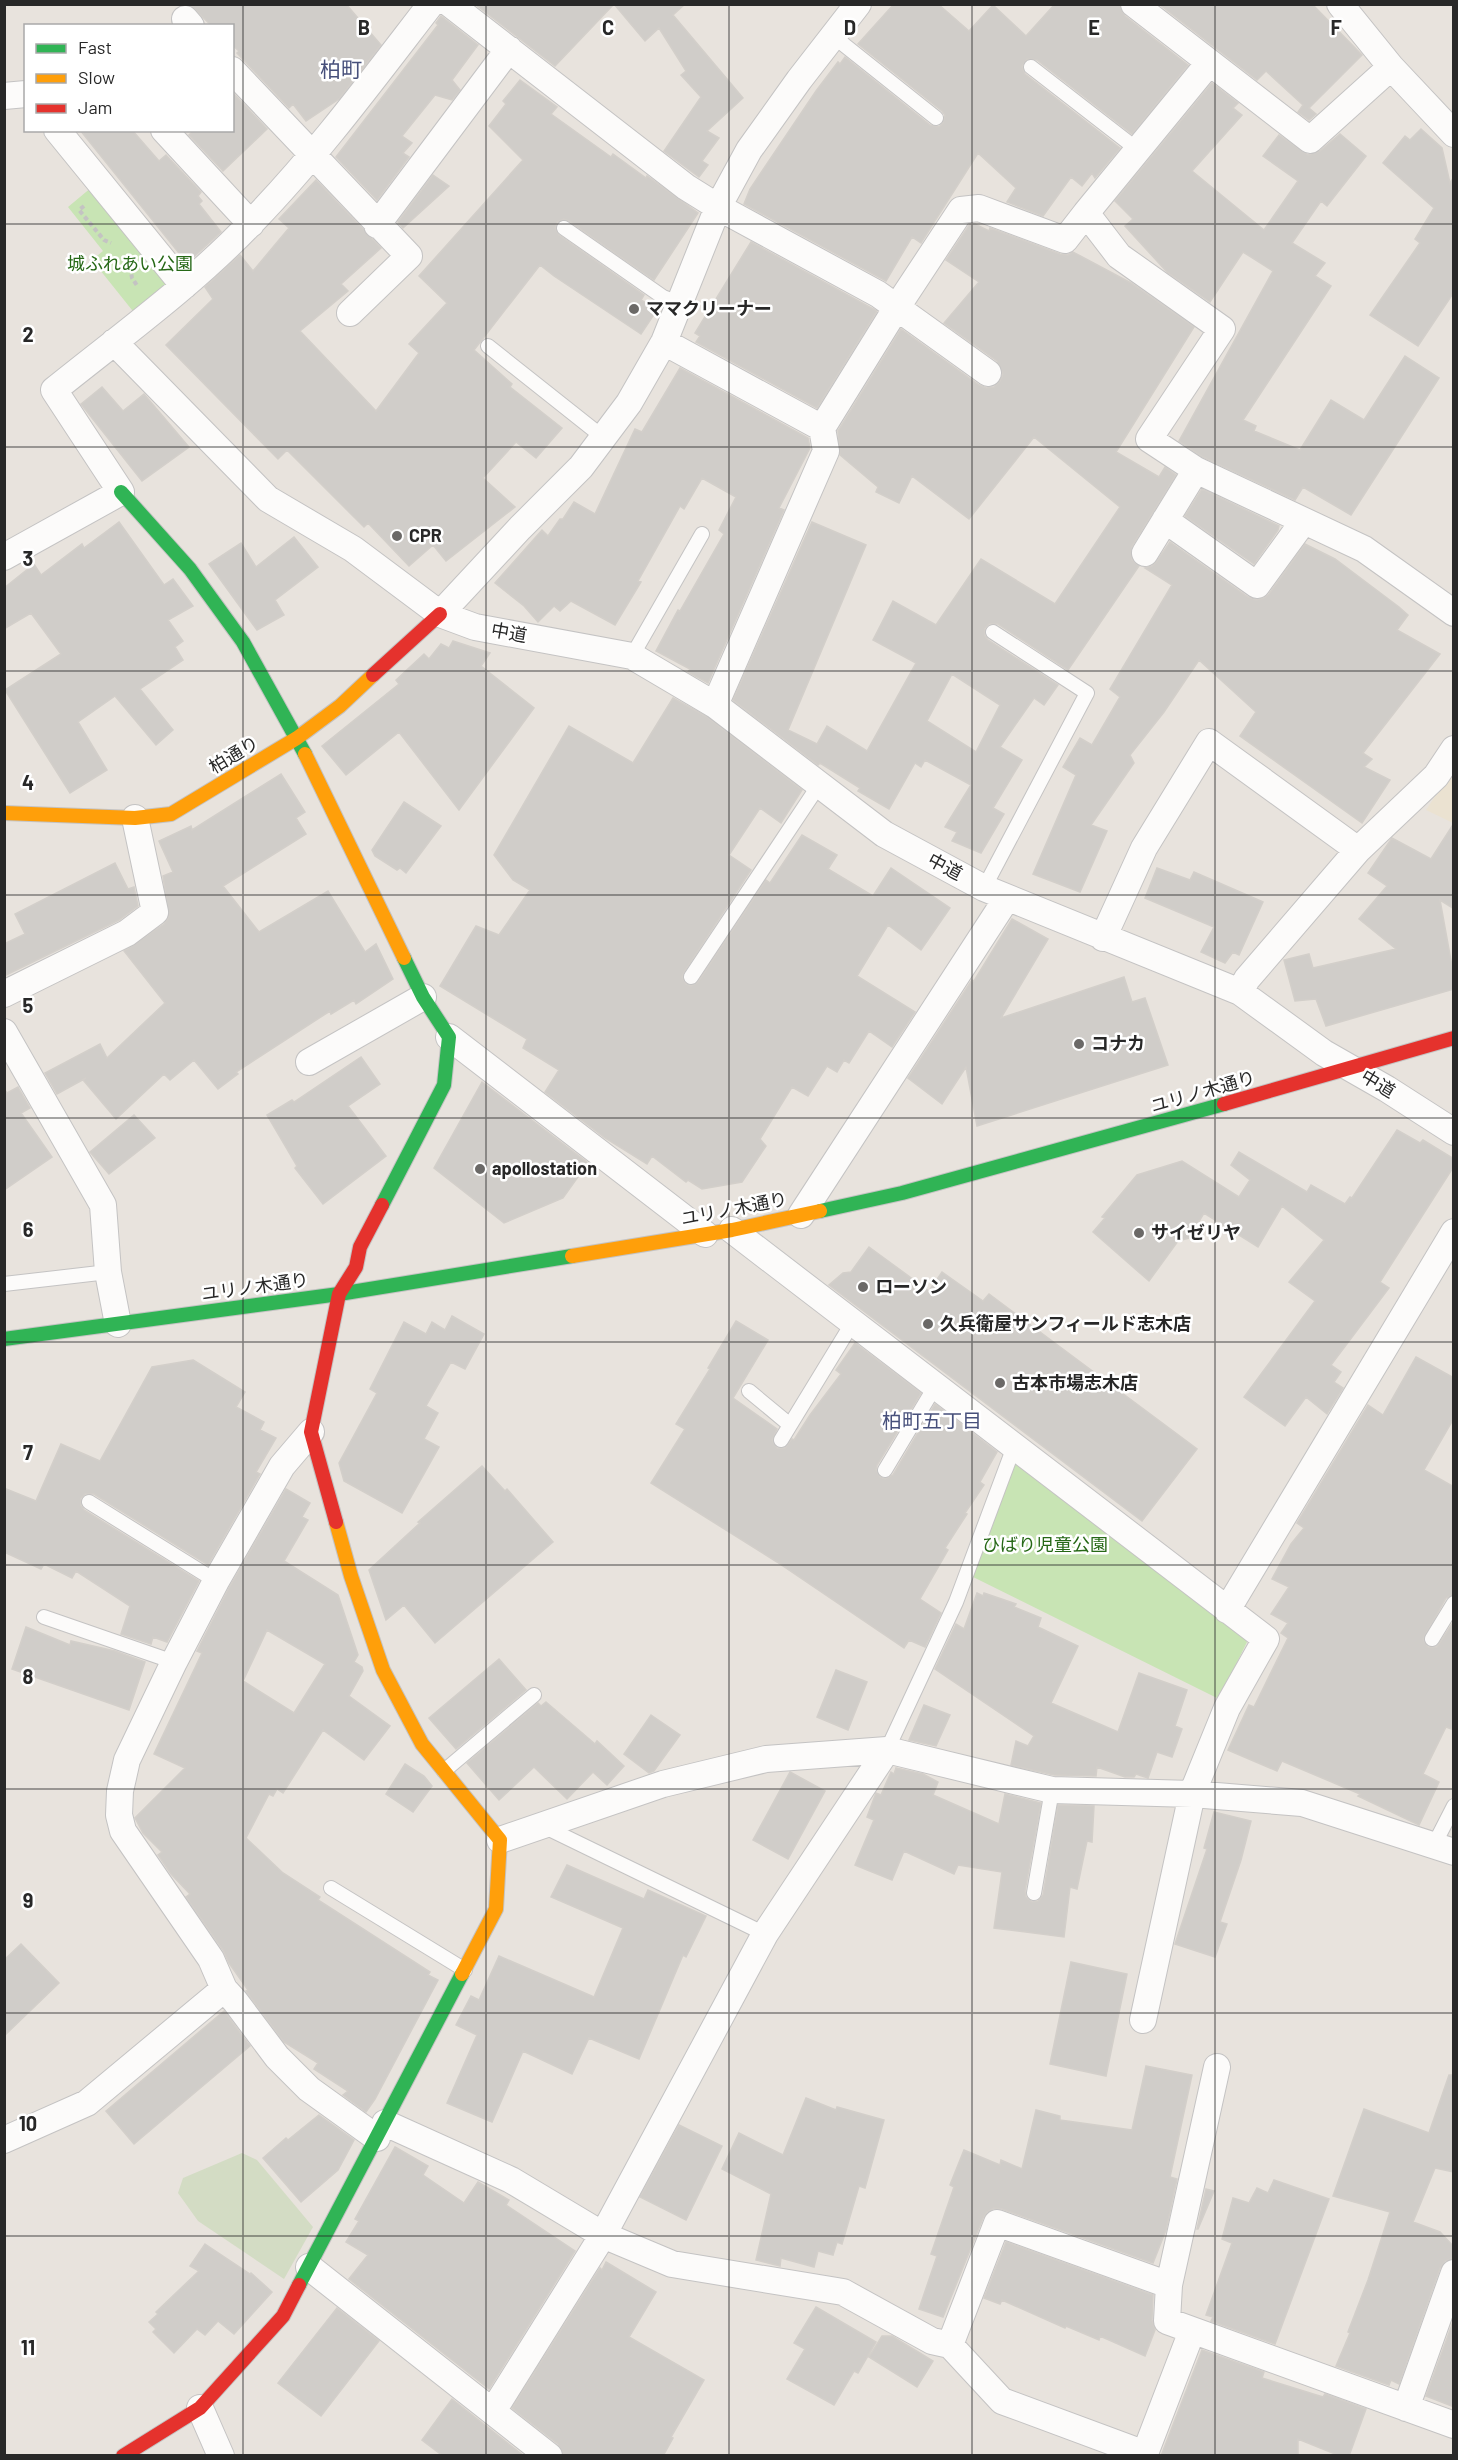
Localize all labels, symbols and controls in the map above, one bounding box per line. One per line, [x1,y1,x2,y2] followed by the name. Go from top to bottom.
[358,15,370,39] text: B
[602,15,614,39] text: C
[844,15,856,39] text: D
[1088,15,1100,39] text: E
[1330,15,1342,39] text: F
[24,24,234,132] legend
[78,36,112,58] text: Fast
[320,56,362,81] district label: 柏町
[78,66,115,88] text: Slow
[78,96,112,118] text: Jam
[67,252,193,274] park label: 城ふれあい公園
[646,297,772,319] place label: ママクリーナー
[627,302,641,316] marker: ママクリーナー
[22,322,34,346] text: 2
[409,524,442,546] place label: CPR
[390,529,404,543] marker: CPR
[23,546,33,570] text: 3
[490,618,529,646] street label: 中道
[205,731,262,777] street label: 柏通り
[22,770,34,794] text: 4
[924,848,967,884] street label: 中道
[23,993,34,1017] text: 5
[1091,1032,1145,1054] place label: コナカ
[1072,1037,1086,1051] marker: コナカ
[1357,1064,1400,1102] street label: 中道
[1148,1066,1258,1116] street label: ユリノ木通り
[492,1157,597,1179] place label: apollostation
[473,1162,487,1176] marker: apollostation
[679,1187,789,1229] street label: ユリノ木通り
[23,1217,34,1241] text: 6
[1151,1221,1241,1243] place label: サイゼリヤ
[1132,1226,1146,1240] marker: サイゼリヤ
[200,1268,310,1304] street label: ユリノ木通り
[875,1275,947,1297] place label: ローソン
[856,1280,870,1294] marker: ローソン
[940,1312,1191,1334] place label: 久兵衛屋サンフィールド志木店
[921,1317,935,1331] marker: 久兵衛屋サンフィールド志木店
[1012,1371,1138,1393] place label: 古本市場志木店
[993,1376,1007,1390] marker: 古本市場志木店
[882,1408,982,1432] district label: 柏町五丁目
[23,1440,33,1464] text: 7
[982,1533,1108,1555] park label: ひばり児童公園
[23,1664,34,1688] text: 8
[23,1888,33,1912] text: 9
[19,2111,37,2135] text: 10
[21,2335,35,2359] text: 11

